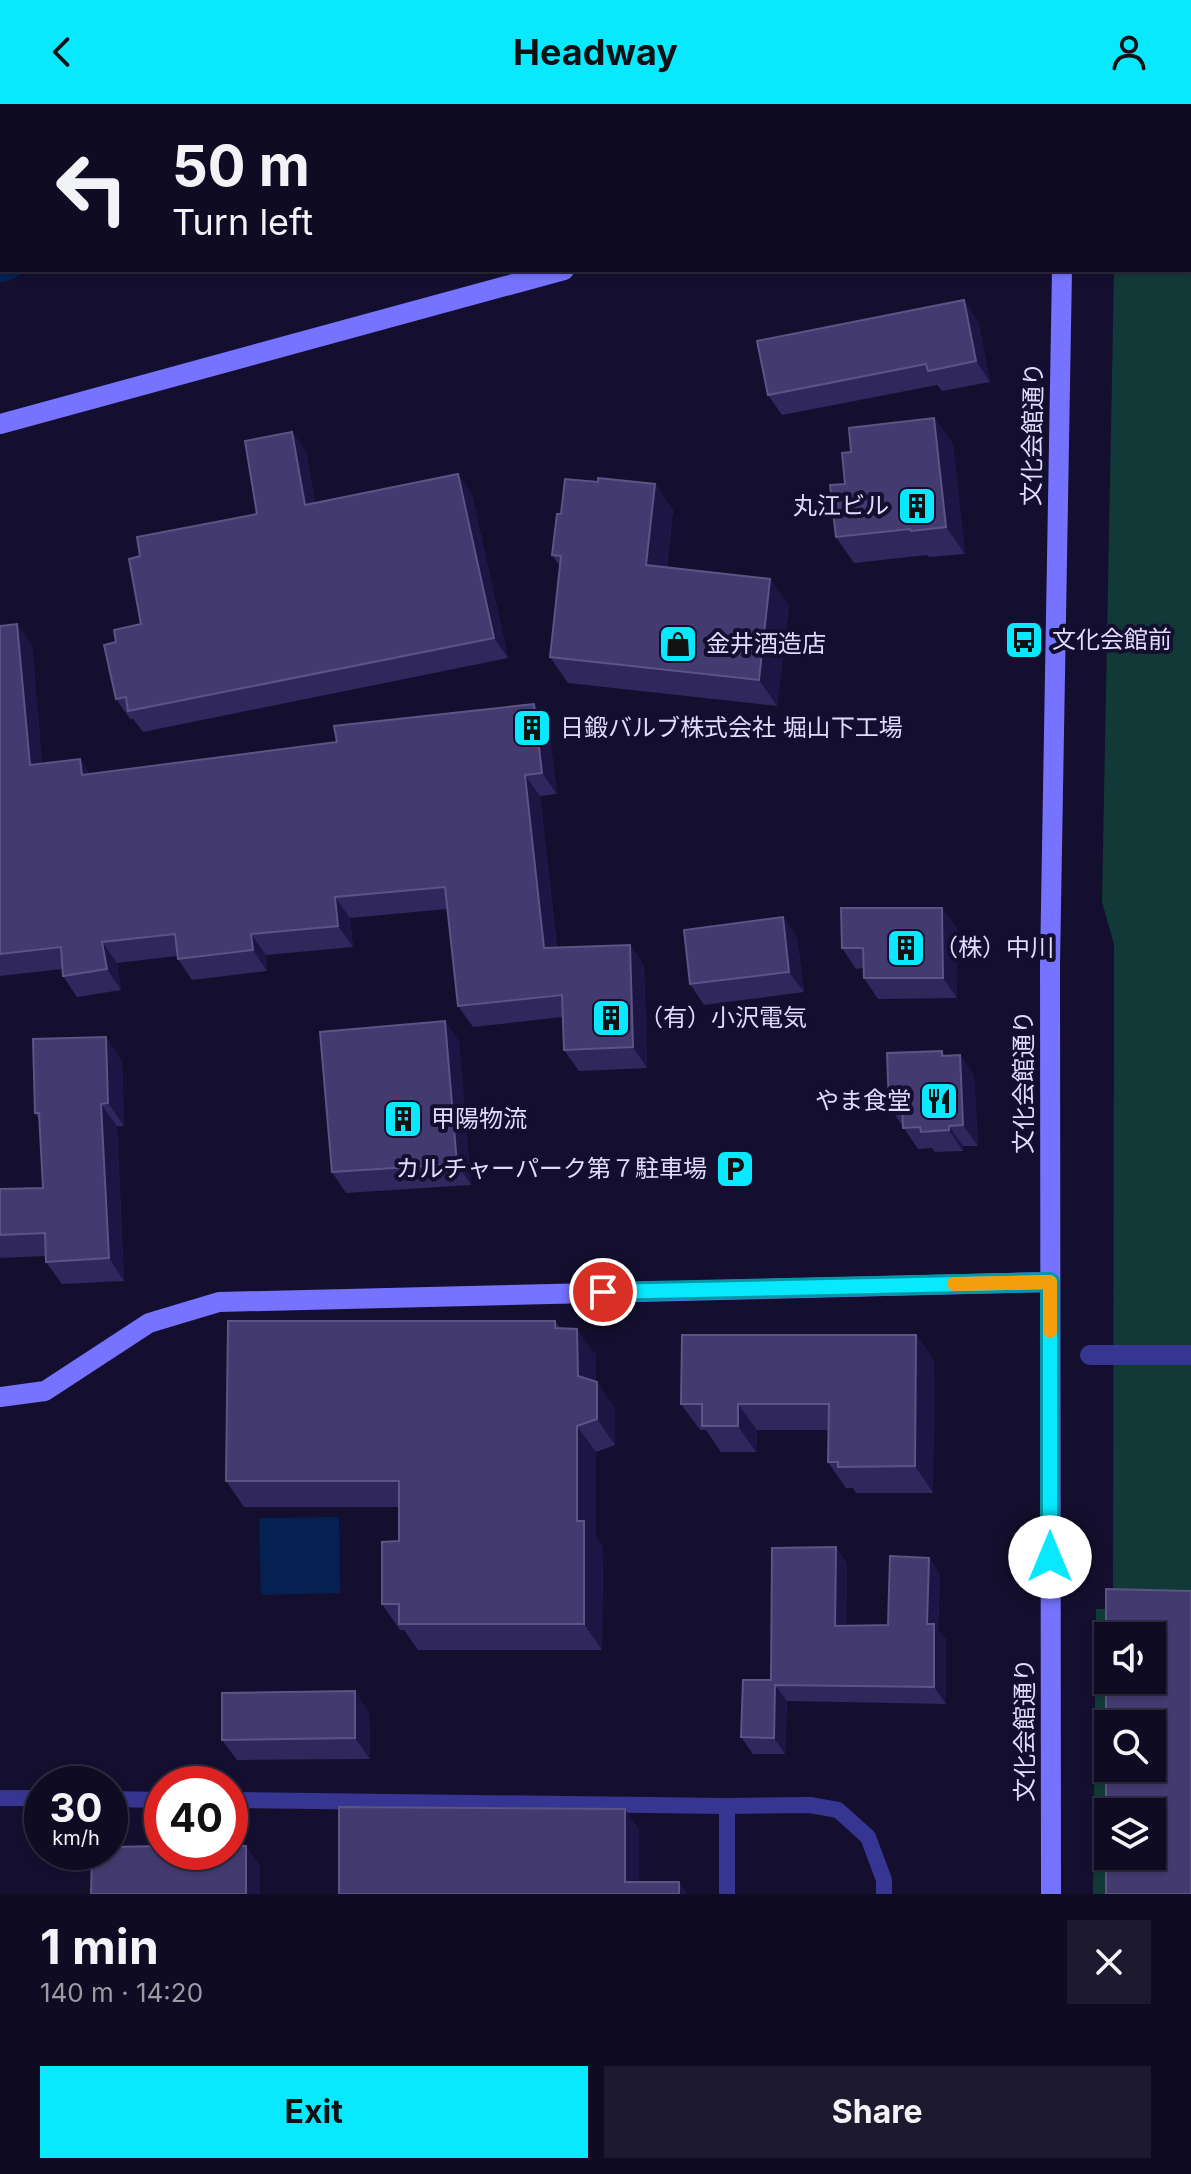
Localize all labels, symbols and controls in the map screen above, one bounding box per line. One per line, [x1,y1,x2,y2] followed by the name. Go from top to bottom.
[40,30,84,74] icon: back
[513,30,678,74] text: Headway
[1107,30,1151,74] icon: person
[172,132,310,200] text: 50 m
[40,136,144,240] icon: left
[172,200,313,244] text: Turn left
[1017,362,1048,506] street label: 文化会館通り
[896,485,938,527] building icon: 丸江ビル
[793,491,889,520] place label: 丸江ビル
[1003,619,1045,661] bus stop icon: 文化会館前
[657,623,699,665] shop icon: 金井酒造店
[1052,625,1172,654] place label: 文化会館前
[706,629,826,658] place label: 金井酒造店
[511,707,553,749] building icon: 日鍛バルブ株式会社 堀山下工場
[560,713,903,742] place label: 日鍛バルブ株式会社 堀山下工場
[885,927,927,969] building icon: （株）中川
[934,933,1054,962] place label: （株）中川
[590,997,632,1039] building icon: （有）小沢電気
[639,1003,807,1032] place label: （有）小沢電気
[1009,1010,1038,1154] street label: 文化会館通り
[918,1080,960,1122] restaurant icon: やま食堂
[815,1086,911,1115] place label: やま食堂
[382,1098,424,1140] building icon: 甲陽物流
[431,1104,527,1133] place label: 甲陽物流
[714,1148,756,1190] parking icon: カルチャーパーク第７駐車場
[395,1154,707,1183] place label: カルチャーパーク第７駐車場
[569,1258,637,1326] pin
[581,1270,625,1314] icon: arrive
[1008,1515,1092,1599] position arrow
[1094,1622,1166,1870] map controls
[1094,1622,1166,1694] button: sound
[1010,1658,1039,1802] street label: 文化会館通り
[1094,1710,1166,1782] button: search
[144,1766,248,1870] speed limit sign: 40
[50,1783,102,1832] text: 30
[1094,1798,1166,1870] button: layers
[52,1826,100,1850] text: km/h
[40,1917,159,1976] text: 1 min
[1067,1920,1151,2004] button: close
[40,1977,203,2008] text: 140 m · 14:20
[40,2066,588,2158] button: Exit
[604,2066,1151,2158] button: Share

